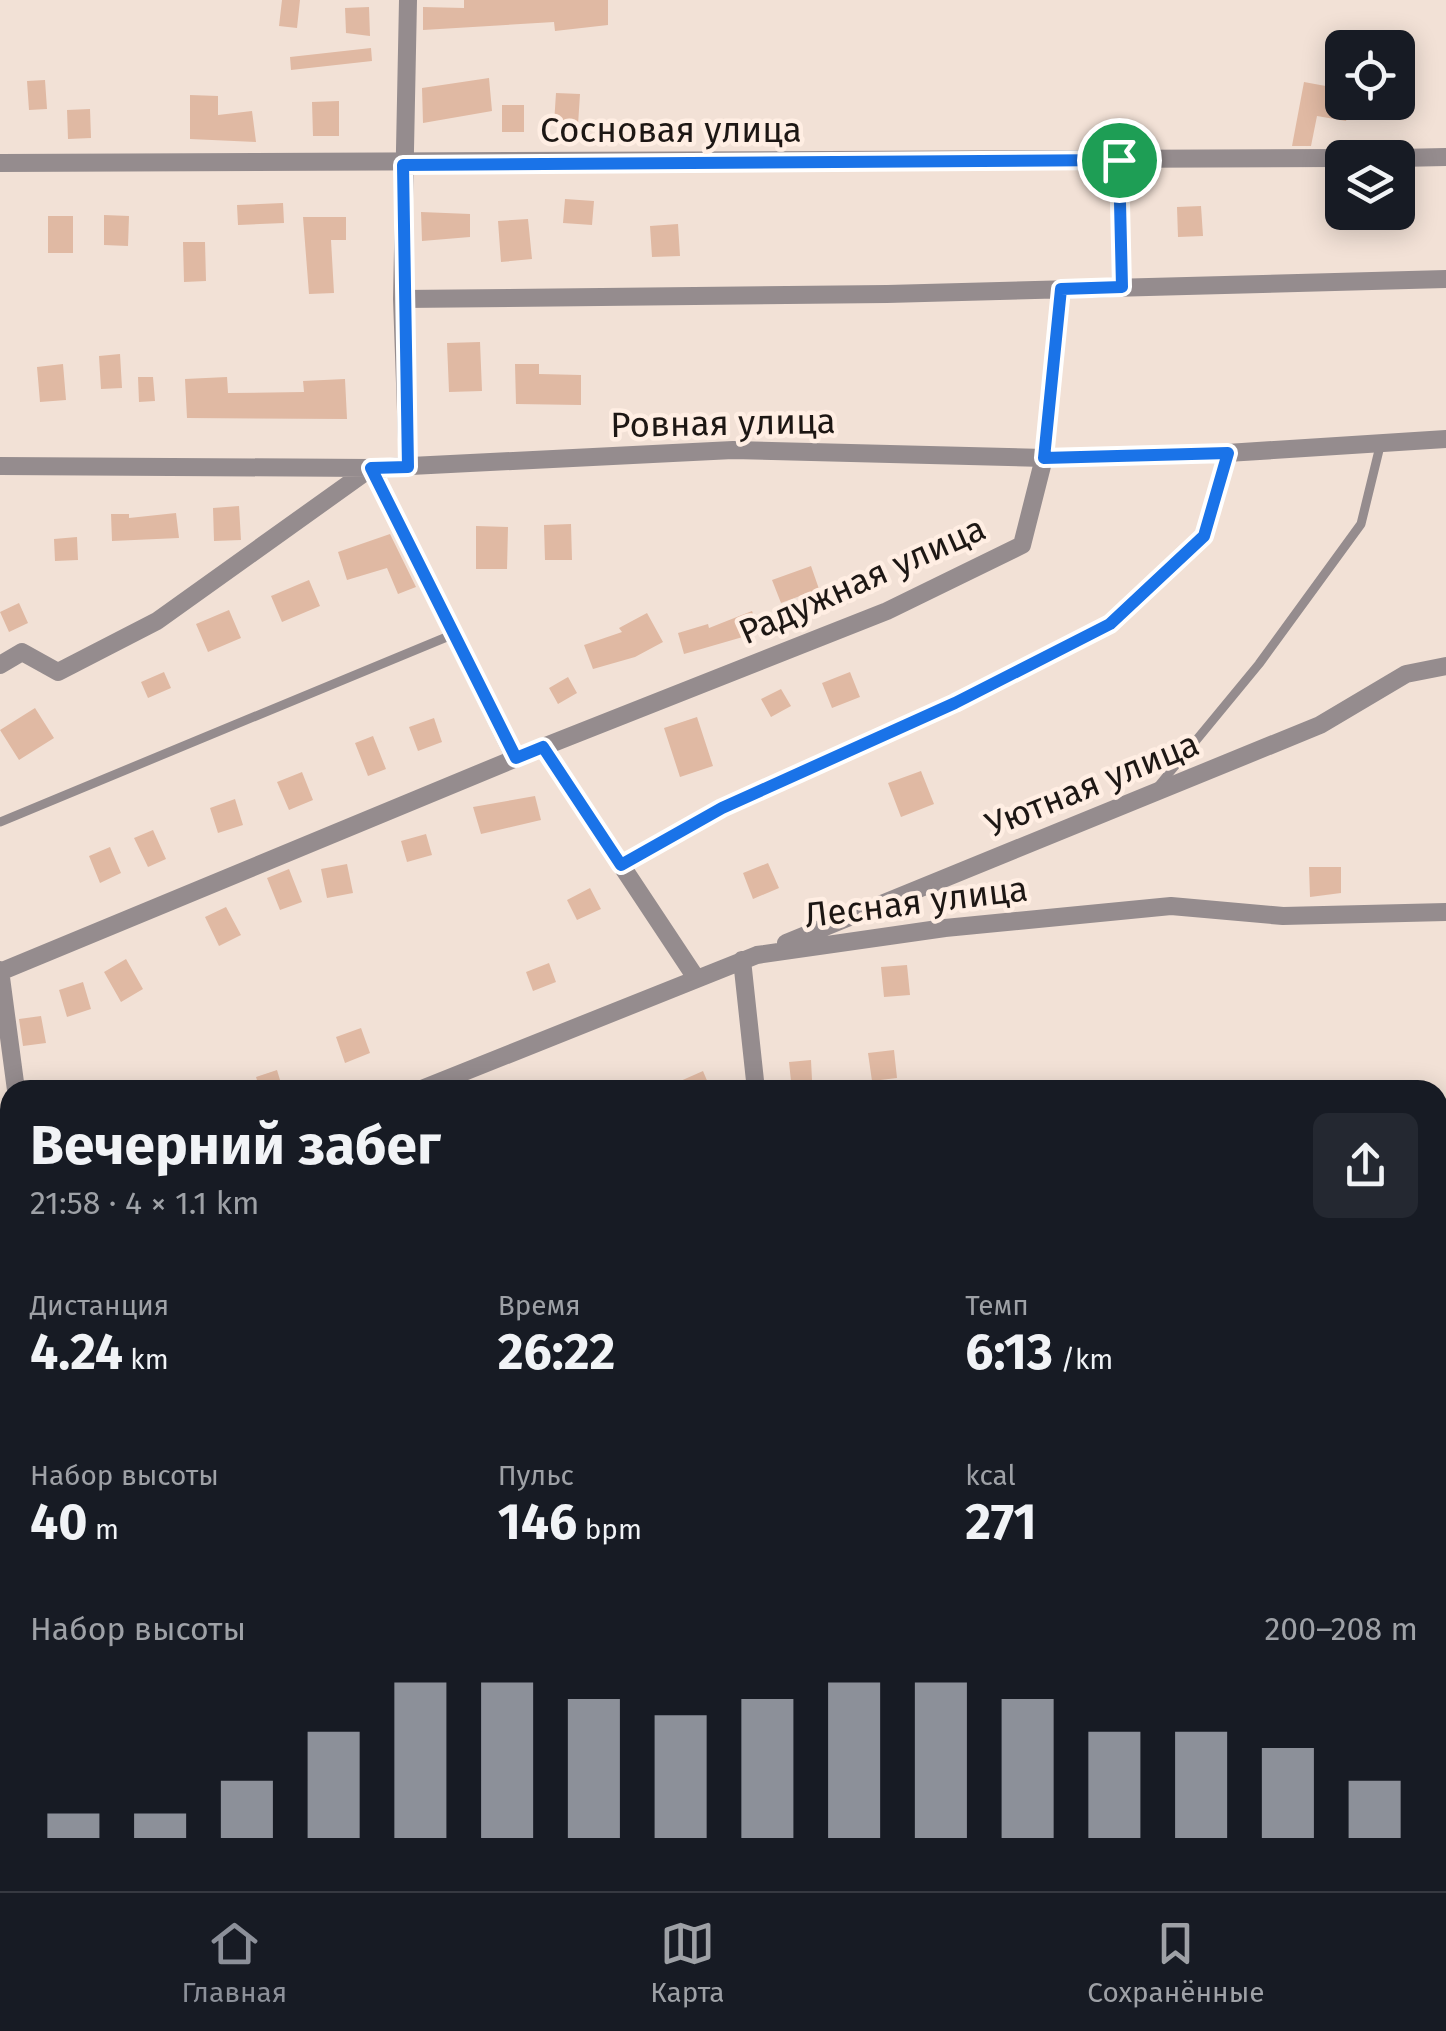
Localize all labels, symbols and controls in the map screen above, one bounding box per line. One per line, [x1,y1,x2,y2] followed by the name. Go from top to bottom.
[1325,30,1415,230] map controls
[1325,30,1415,120] button: locate
[540,109,802,151] street label: Сосновая улица
[1077,118,1162,203] pin
[1092,133,1147,188] icon: arrive
[1325,140,1415,230] button: layers
[610,400,836,446] street label: Ровная улица
[732,507,992,653] street label: Радужная улица
[979,722,1205,846] street label: Уютная улица
[802,867,1030,937] street label: Лесная улица
[30,1113,441,1179] text: Вечерний забег
[1313,1113,1418,1218] button: share
[30,1184,259,1222] text: 21:58 · 4 × 1.1 km
[30,1289,169,1322] text: Дистанция
[498,1289,581,1322] text: Время
[965,1289,1029,1322] text: Темп
[30,1322,123,1382] text: 4.24
[498,1322,615,1382] text: 26:22
[965,1322,1053,1382] text: 6:13
[123,1343,169,1376] text: km
[1053,1343,1113,1376] text: /km
[30,1459,219,1492] text: Набор высоты
[498,1459,574,1492] text: Пульс
[965,1459,1016,1492] text: kcal
[30,1492,88,1552] text: 40
[498,1492,577,1552] text: 146
[965,1492,1037,1552] text: 271
[88,1513,119,1546] text: m
[577,1513,642,1546] text: bpm
[30,1610,246,1648] text: Набор высоты
[1265,1610,1418,1648] text: 200–208 m
[181,1916,287,2009] tab: Главная
[650,1916,724,2009] tab: Карта
[1087,1916,1265,2009] tab: Сохранённые

